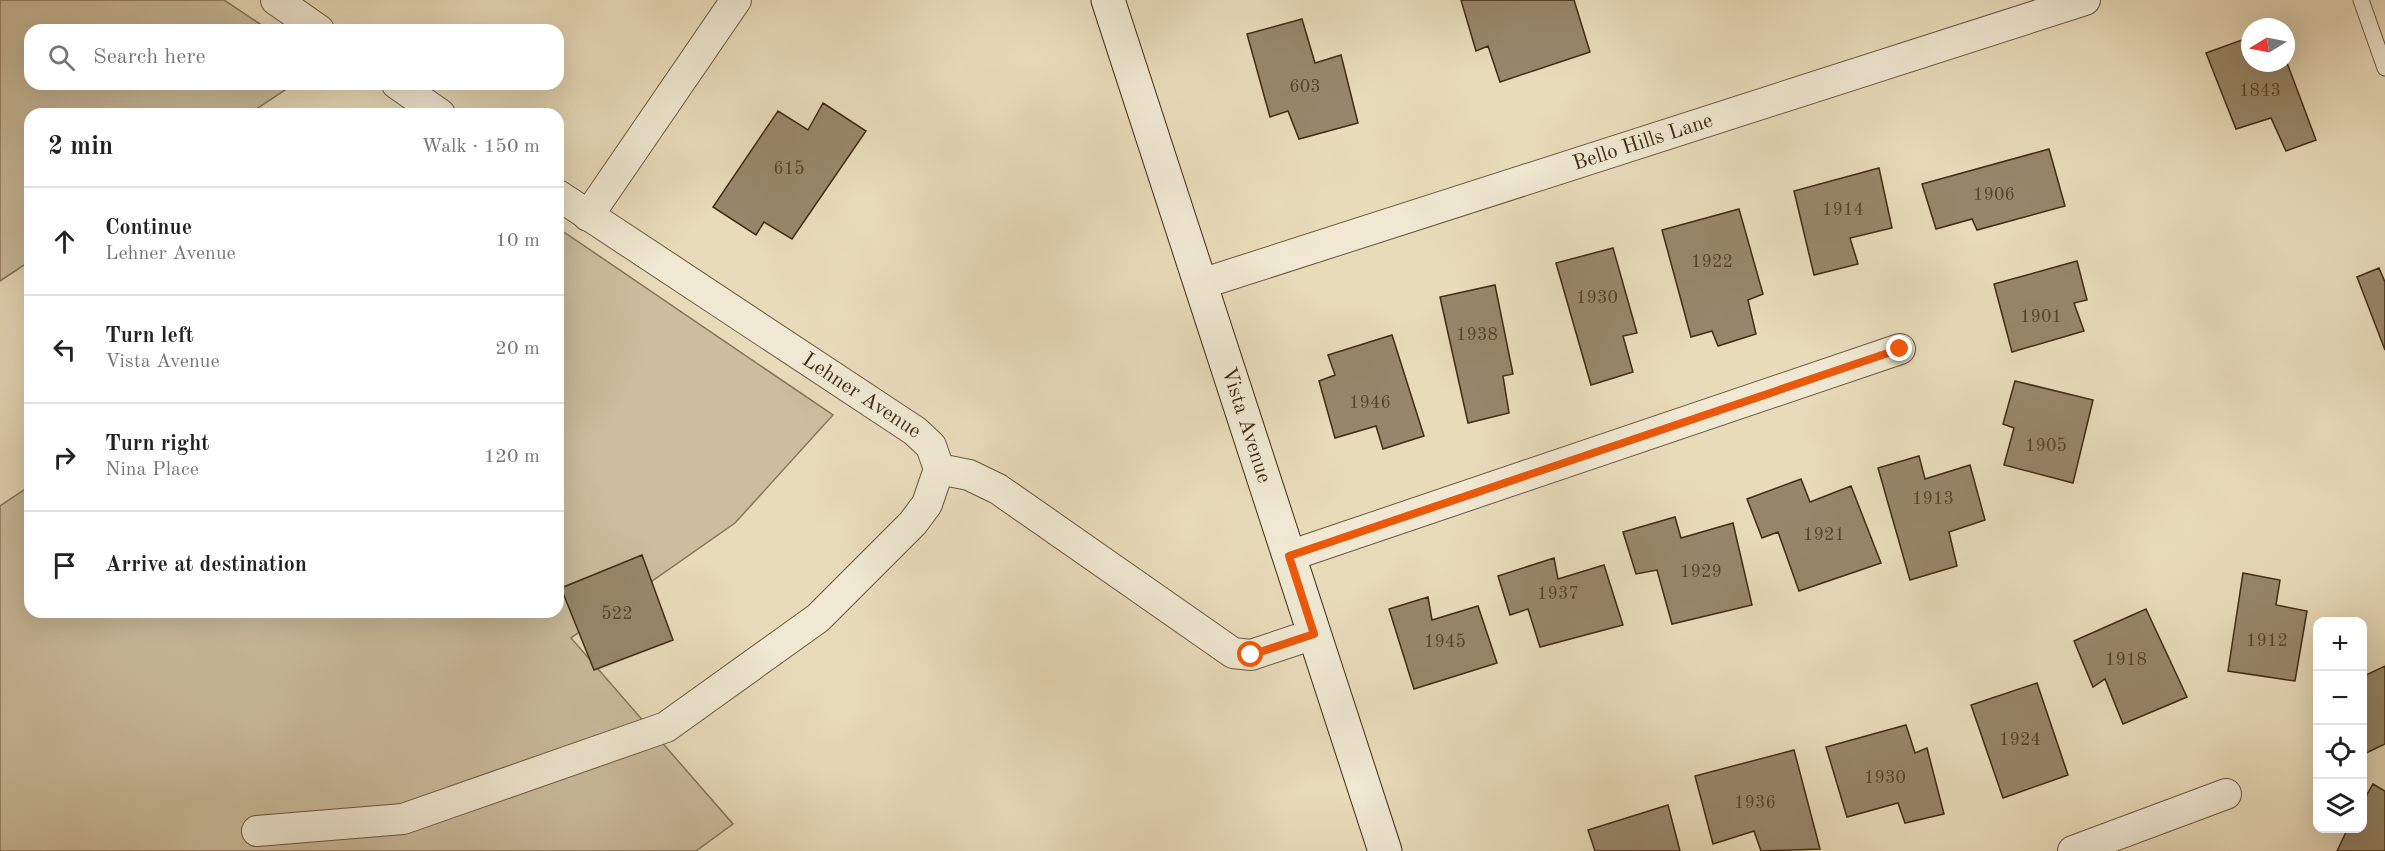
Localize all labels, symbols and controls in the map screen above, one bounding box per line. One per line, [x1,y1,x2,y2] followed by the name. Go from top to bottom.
[2241,18,2295,72] north arrow
[24,24,564,90] search box
[45,41,78,74] icon: search
[93,46,206,68] text: Search here
[1289,78,1321,96] house number: 603
[2239,82,2281,100] house number: 1843
[1570,110,1715,174] street label: Bello Hills Lane
[48,134,113,160] text: 2 min
[421,137,540,157] text: Walk · 150 m
[773,160,805,178] house number: 615
[1973,186,2015,204] house number: 1906
[1822,201,1864,219] house number: 1914
[105,217,192,239] text: Continue
[48,225,81,258] icon: ahead
[495,231,540,251] text: 10 m
[105,244,236,264] text: Lehner Avenue
[1691,253,1733,271] house number: 1922
[1576,289,1618,307] house number: 1930
[2020,308,2062,326] house number: 1901
[105,325,194,347] text: Turn left
[1456,326,1498,344] house number: 1938
[48,333,81,366] icon: left
[1886,335,1912,361] route end
[495,339,540,359] text: 20 m
[799,349,925,442] street label: Lehner Avenue
[105,352,220,372] text: Vista Avenue
[1218,365,1275,486] street label: Vista Avenue
[1349,394,1391,412] house number: 1946
[105,433,209,455] text: Turn right
[2025,437,2067,455] house number: 1905
[48,441,81,474] icon: right
[484,447,540,467] text: 120 m
[105,460,199,480] text: Nina Place
[1912,490,1954,508] house number: 1913
[1803,526,1845,544] house number: 1921
[48,549,81,582] icon: arrive
[105,554,307,576] text: Arrive at destination
[1680,563,1722,581] house number: 1929
[1537,585,1579,603] house number: 1937
[601,605,633,623] house number: 522
[2313,617,2367,833] map controls
[2313,617,2367,671] button: +
[2246,632,2288,650] house number: 1912
[1424,633,1466,651] house number: 1945
[1237,641,1263,667] route start
[2105,651,2147,669] house number: 1918
[2313,671,2367,725] button: −
[2313,725,2367,779] button: locate
[1999,731,2041,749] house number: 1924
[1864,769,1906,787] house number: 1930
[2313,779,2367,833] button: layers
[1734,794,1776,812] house number: 1936

